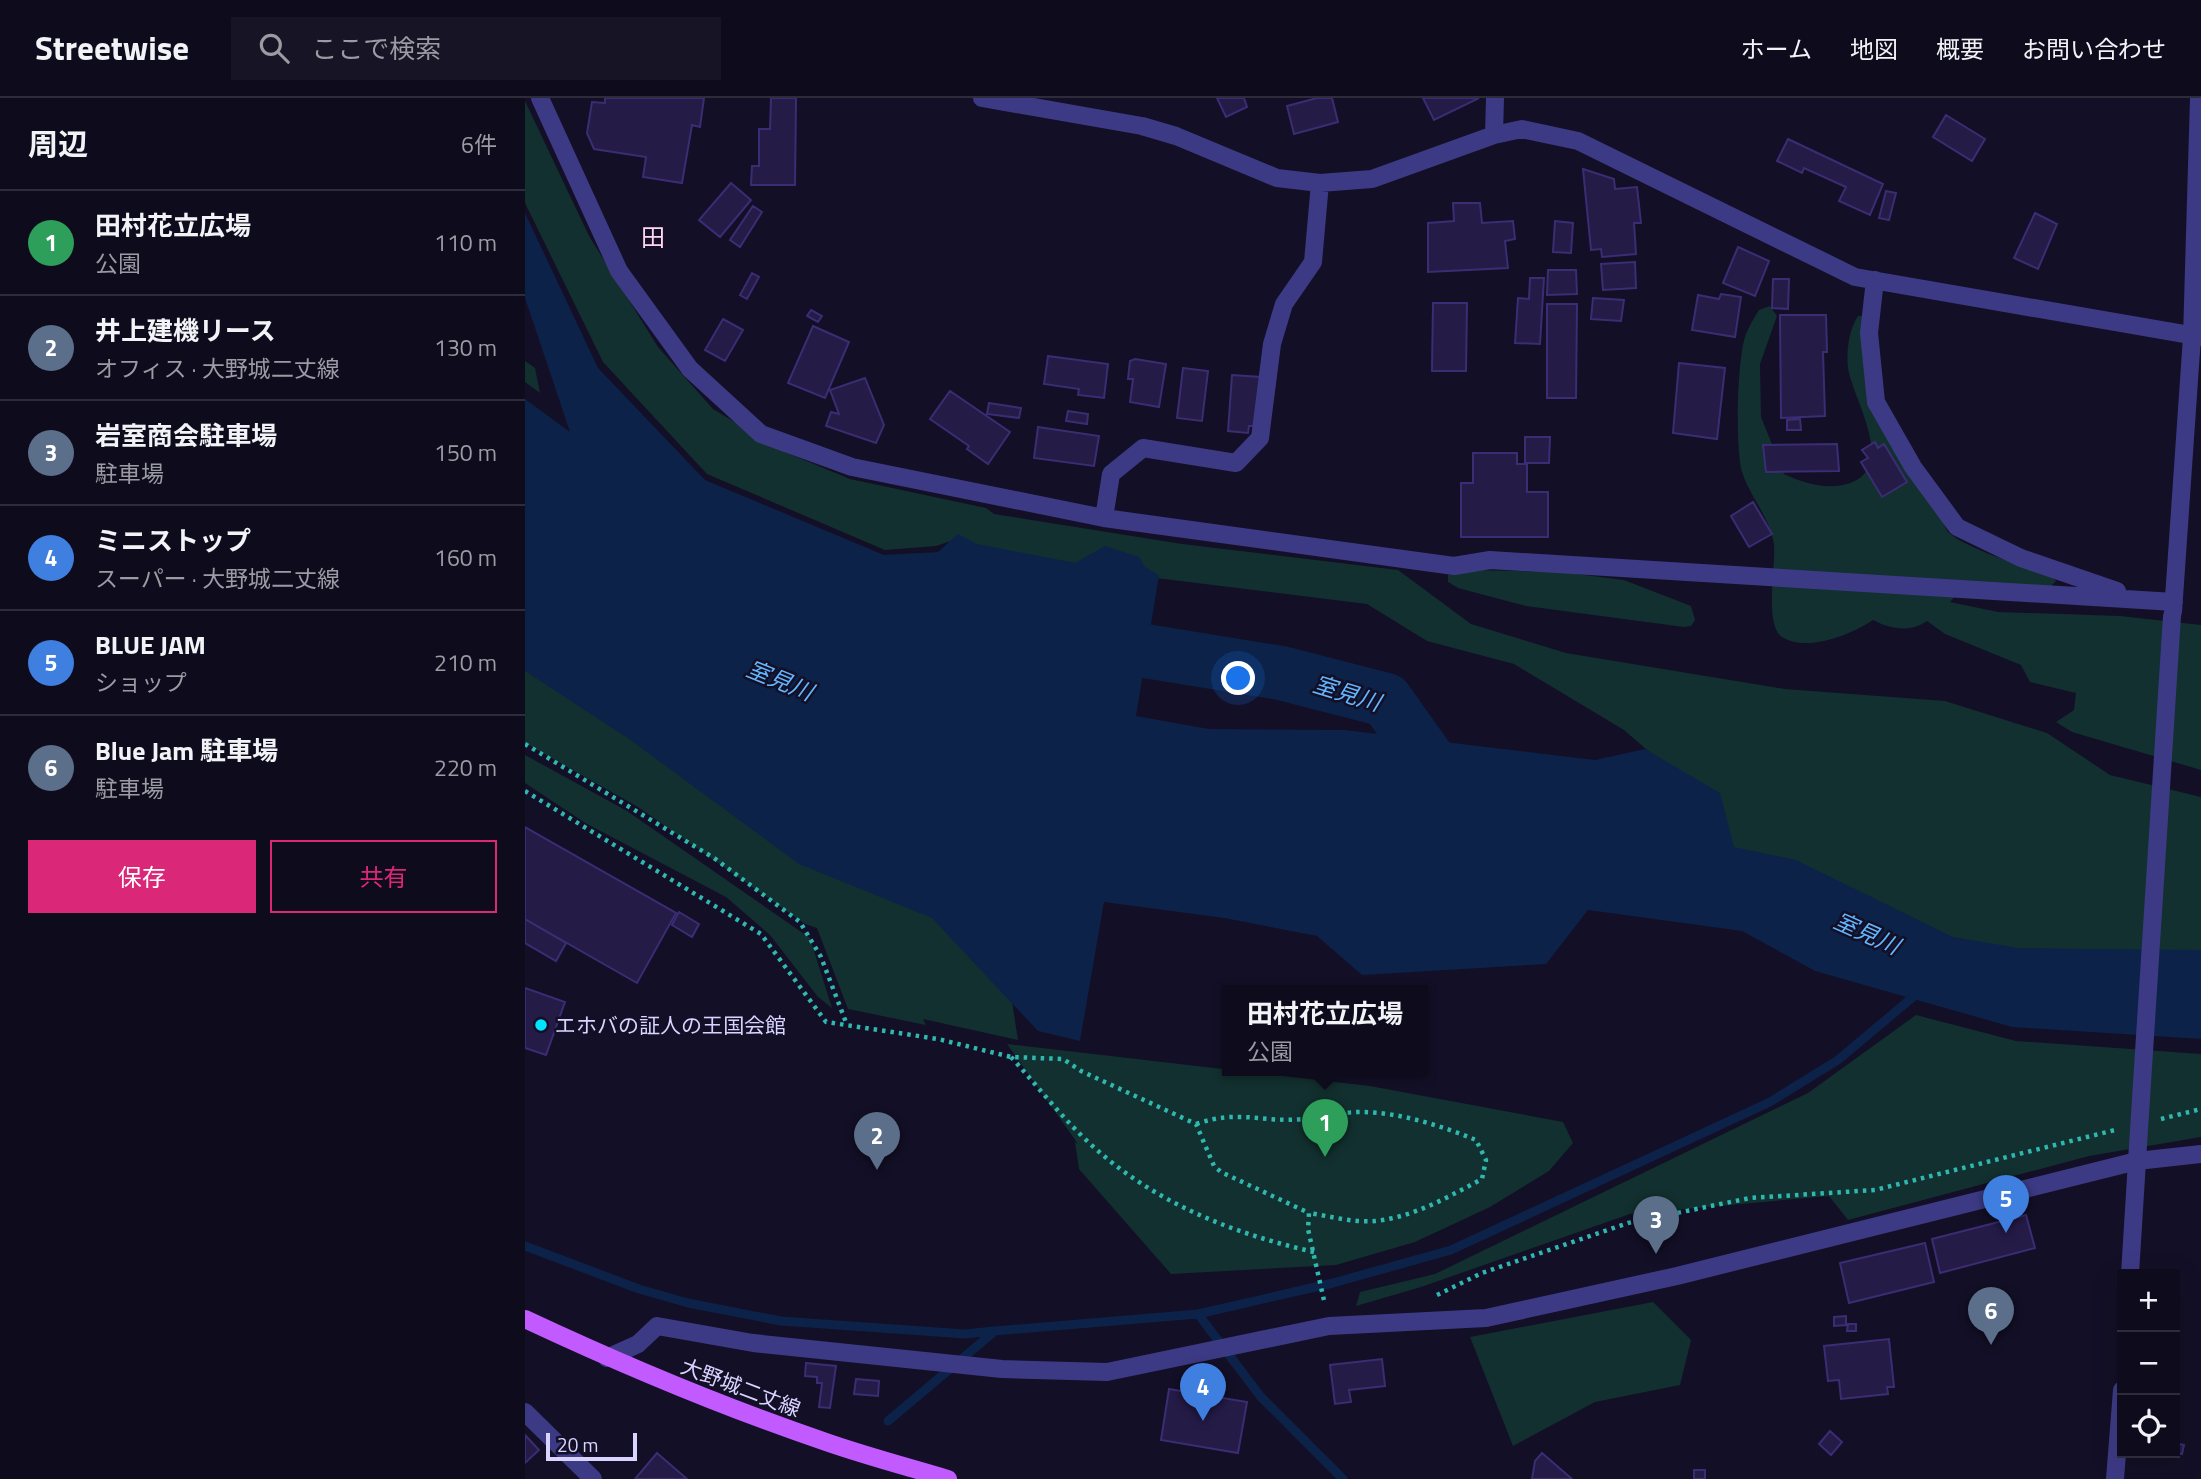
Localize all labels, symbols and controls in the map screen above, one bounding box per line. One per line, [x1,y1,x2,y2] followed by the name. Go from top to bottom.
[231,17,721,80] search box
[35,23,189,73] text: Streetwise
[255,29,293,67] icon: search
[311,29,441,68] text: ここで検索
[1741,31,1812,67] text: ホーム
[1850,31,1898,67] text: 地図
[1936,31,1984,67] text: 概要
[2022,31,2166,67] text: お問い合わせ
[28,121,88,167] text: 周辺
[461,127,497,162] text: 6件
[95,206,251,245] text: 田村花立広場
[641,219,665,255] district label: 田
[45,225,57,260] text: 1
[434,225,497,260] text: 110 m
[95,246,141,281] text: 公園
[95,311,276,350] text: 井上建機リース
[45,330,57,365] text: 2
[434,330,497,365] text: 130 m
[95,351,340,386] text: オフィス · 大野城二丈線
[95,416,277,455] text: 岩室商会駐車場
[45,435,57,470] text: 3
[434,435,497,470] text: 150 m
[95,456,164,491] text: 駐車場
[95,521,251,560] text: ミニストップ
[45,540,57,575] text: 4
[434,540,497,575] text: 160 m
[95,561,340,596] text: スーパー · 大野城二丈線
[95,625,206,664] text: BLUE JAM
[45,645,57,680] text: 5
[434,645,497,680] text: 210 m
[741,651,821,710] water label: 室見川
[1221,661,1255,695] your location
[95,665,187,700] text: ショップ
[1309,666,1388,721] water label: 室見川
[95,731,278,770] text: Blue Jam 駐車場
[45,750,57,785] text: 6
[434,750,497,785] text: 220 m
[95,771,164,806] text: 駐車場
[28,840,256,913] button: 保存
[270,840,497,913] button: 共有
[1828,903,1908,964] water label: 室見川
[1222,985,1428,1076] popup
[1247,994,1403,1033] text: 田村花立広場
[555,1009,786,1041] place label: エホバの証人の王国会館
[533,1017,549,1033] marker: エホバの証人の王国会館
[1247,1034,1293,1069] text: 公園
[1302,1099,1348,1157] pin: 1
[854,1112,900,1170] pin: 2
[1983,1175,2029,1233] pin: 5
[1633,1196,1679,1254] pin: 3
[2117,1269,2180,1458] map controls
[2117,1269,2180,1332] button: +
[1968,1287,2014,1345] pin: 6
[2117,1332,2180,1395] button: −
[676,1349,806,1425] street label: 大野城二丈線
[1180,1363,1226,1421] pin: 4
[2117,1395,2180,1458] button: locate
[546,1430,637,1462] scale bar
[557,1430,598,1459] text: 20 m

